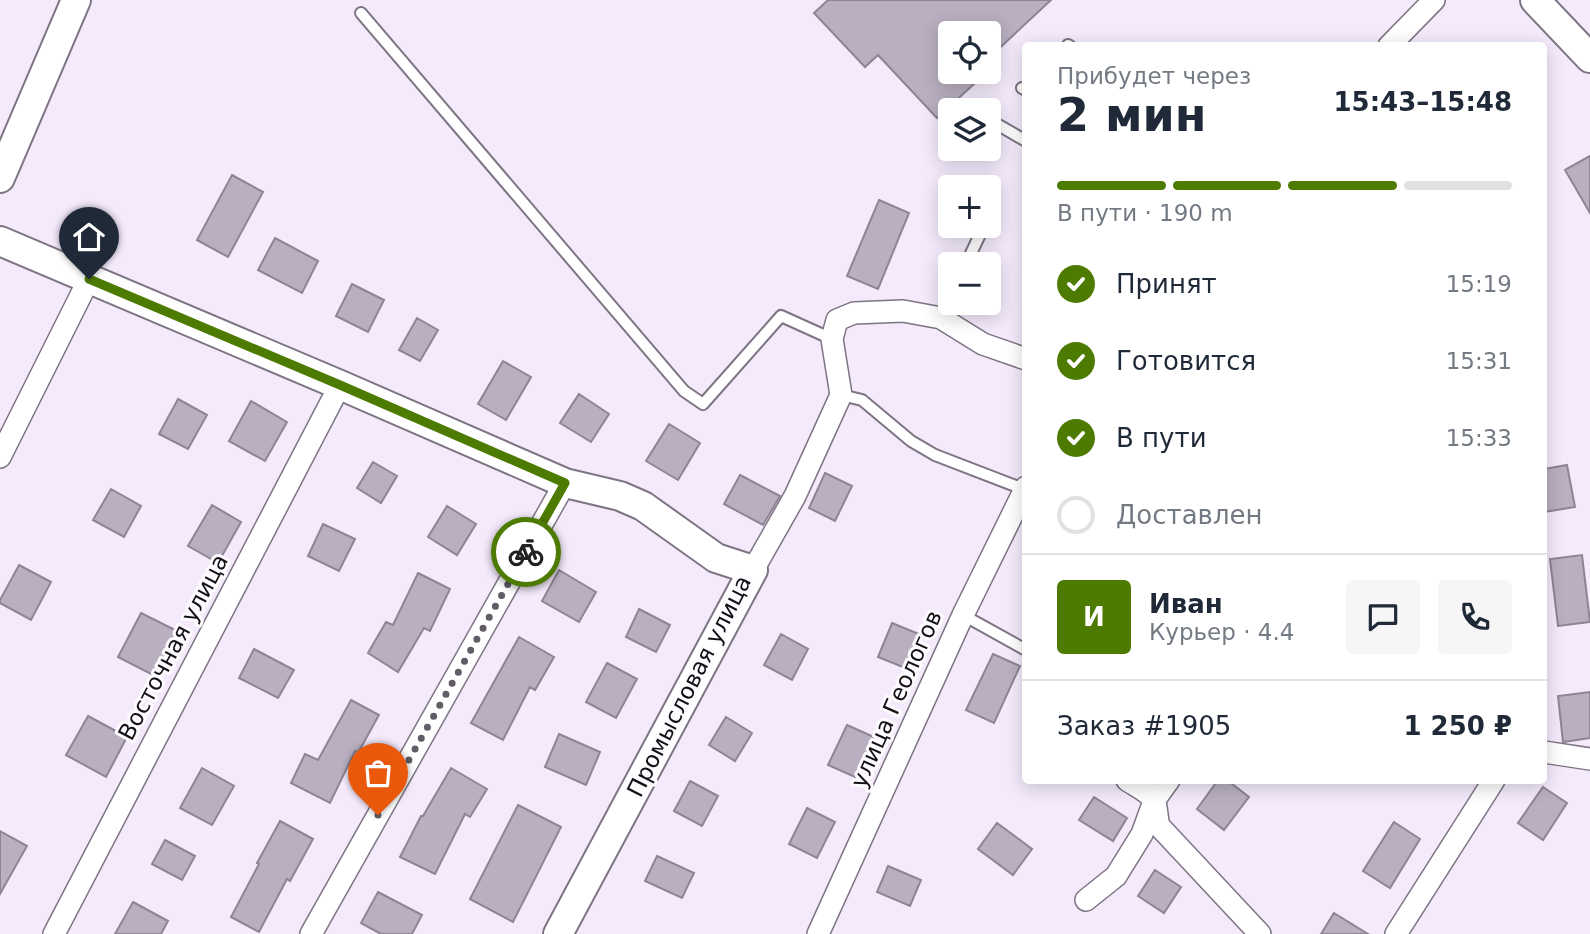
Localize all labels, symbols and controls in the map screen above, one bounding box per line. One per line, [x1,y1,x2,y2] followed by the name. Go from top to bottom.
[938,21,1001,315] map controls
[938,21,1001,84] button: locate
[1057,63,1251,89] text: Прибудет через
[1333,87,1512,117] text: 15:43–15:48
[1057,88,1207,142] text: 2 мин
[938,98,1001,161] button: layers
[938,175,1001,238] button: +
[1057,200,1233,226] text: В пути · 190 m
[59,207,119,279] pin
[70,218,108,256] icon: home
[938,252,1001,315] button: −
[1057,265,1095,303] icon: check
[1116,269,1217,299] text: Принят
[1446,271,1512,297] text: 15:19
[1057,342,1095,380] icon: check
[1116,346,1256,376] text: Готовится
[1446,348,1512,374] text: 15:31
[1057,419,1095,457] icon: check
[1116,423,1207,453] text: В пути
[1446,425,1512,451] text: 15:33
[1116,500,1263,530] text: Доставлен
[491,517,561,587] courier
[507,533,545,571] icon: bike
[113,550,233,744] street label: Восточная улица
[622,571,756,801] street label: Промысловая улица
[1346,580,1420,654] button: chat
[1438,580,1512,654] button: phone
[1149,589,1223,619] text: Иван
[1083,602,1105,632] text: И
[845,606,947,792] street label: улица Геологов
[1149,619,1294,645] text: Курьер · 4.4
[1057,711,1231,741] text: Заказ #1905
[1403,711,1512,741] text: 1 250 ₽
[348,743,408,815] pin
[359,754,397,792] icon: bag

